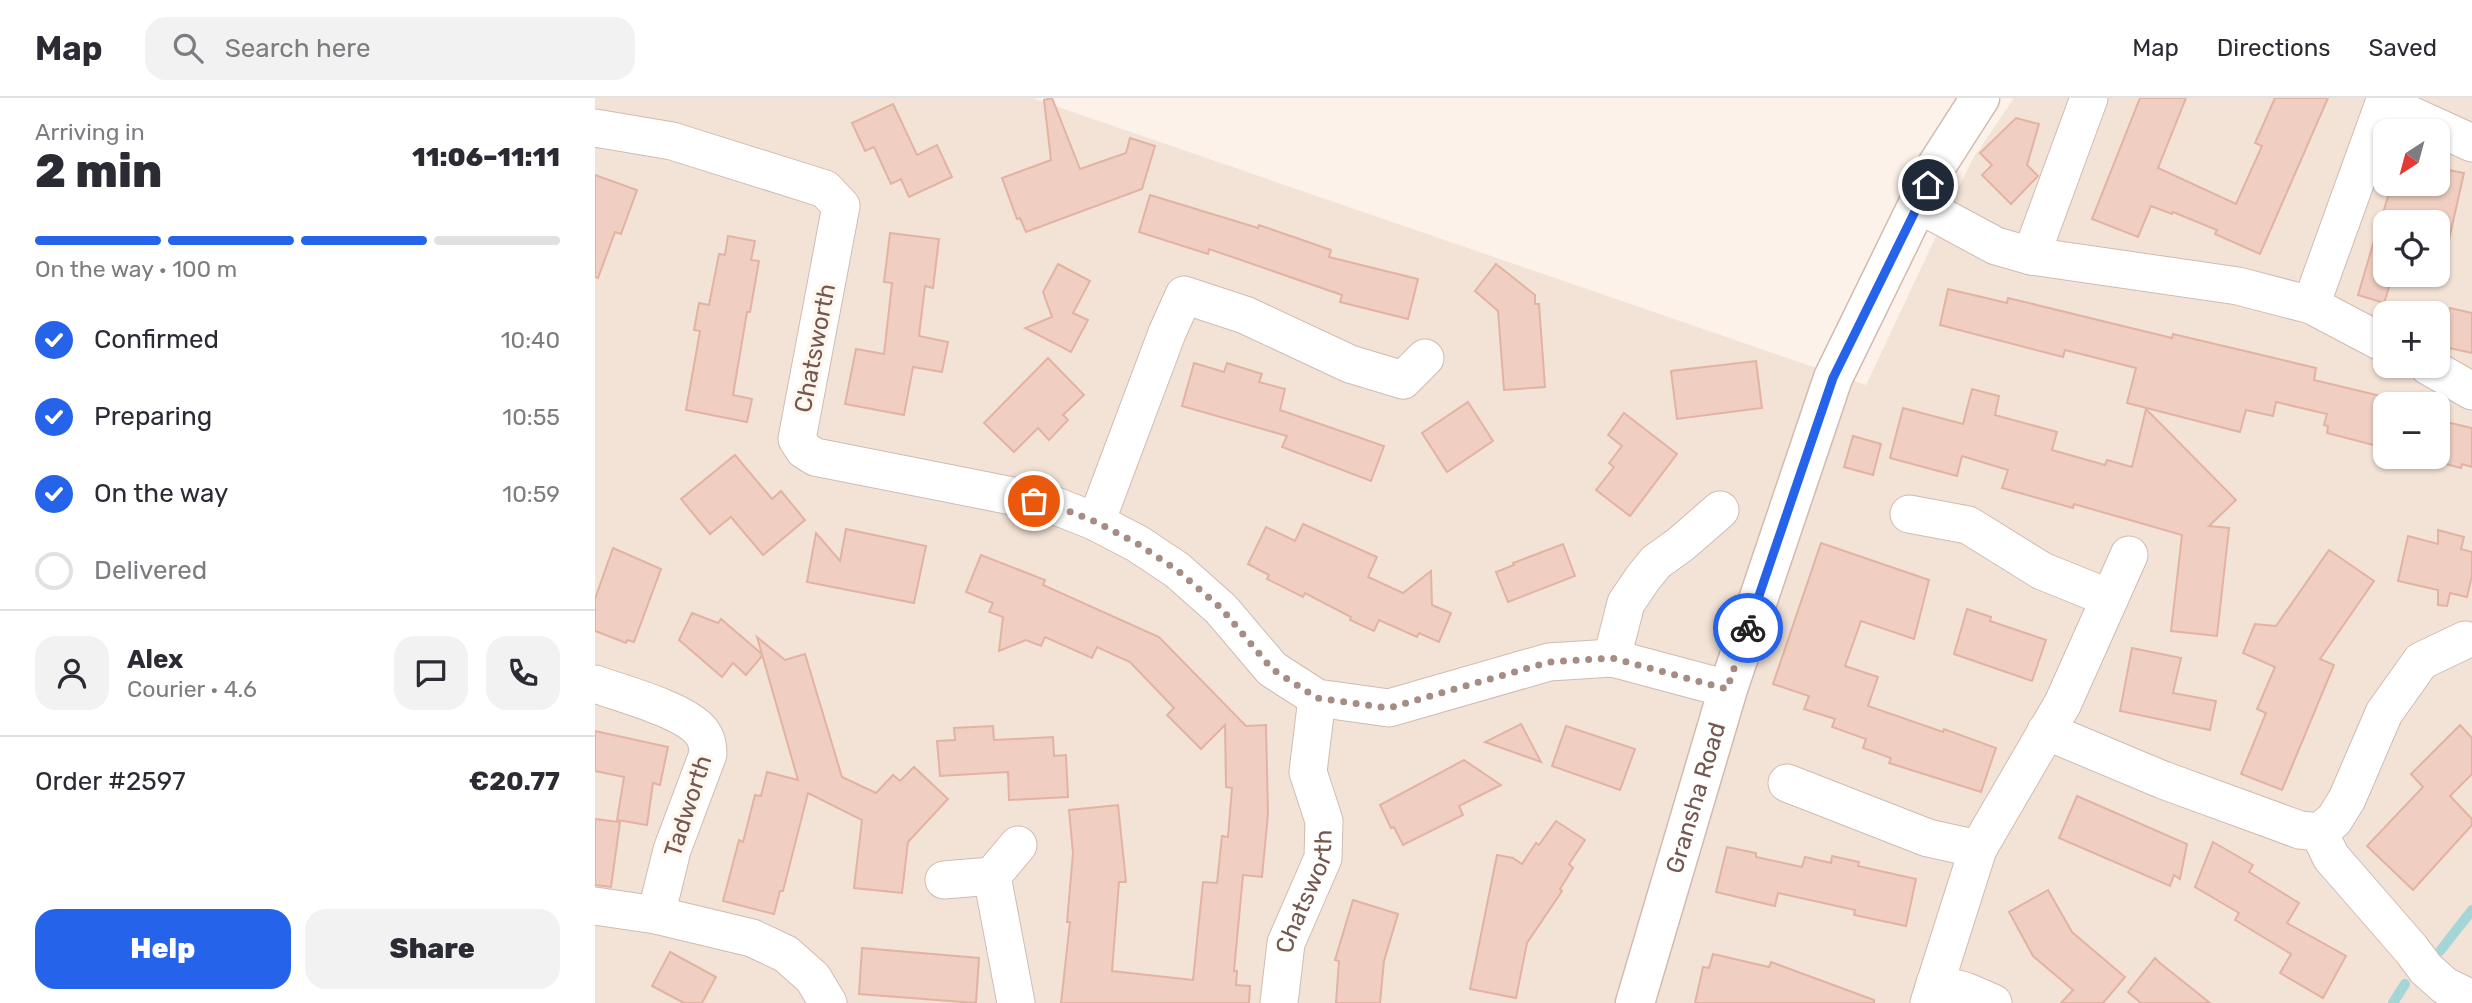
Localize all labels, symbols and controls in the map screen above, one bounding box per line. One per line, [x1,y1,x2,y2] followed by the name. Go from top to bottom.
[145,17,635,80] search box
[35,29,103,68] text: Map
[169,29,207,67] icon: search
[225,33,370,64] text: Search here
[2132,34,2179,62] text: Map
[2217,34,2330,62] text: Directions
[2368,34,2437,62] text: Saved
[35,118,145,146] text: Arriving in
[2373,119,2450,196] north arrow
[2373,119,2450,469] map controls
[412,142,560,173] text: 11:06–11:11
[35,144,162,199] text: 2 min
[1898,155,1958,215] pin
[1909,166,1947,204] icon: home
[2373,210,2450,287] button: locate
[35,255,237,283] text: On the way · 100 m
[789,281,841,415] street label: Chatsworth
[2373,301,2450,378] button: +
[35,321,73,359] icon: check
[94,324,219,355] text: Confirmed
[501,326,560,354] text: 10:40
[2373,392,2450,469] button: −
[35,398,73,436] icon: check
[94,401,212,432] text: Preparing
[502,403,560,431] text: 10:55
[1004,471,1064,531] pin
[35,475,73,513] icon: check
[94,478,228,509] text: On the way
[502,480,560,508] text: 10:59
[1015,482,1053,520] icon: bag
[94,555,207,586] text: Delivered
[1713,593,1783,663] courier
[1729,609,1767,647] icon: bike
[35,636,109,710] button: person
[394,636,468,710] button: chat
[486,636,560,710] button: phone
[127,644,183,675] text: Alex
[127,675,257,703] text: Courier · 4.6
[1660,719,1731,877] street label: Gransha Road
[658,752,718,860] street label: Tadworth
[35,766,185,797] text: Order #2597
[469,766,560,797] text: €20.77
[1271,829,1338,954] street label: Chatsworth
[35,909,291,989] button: Help
[305,909,560,989] button: Share

